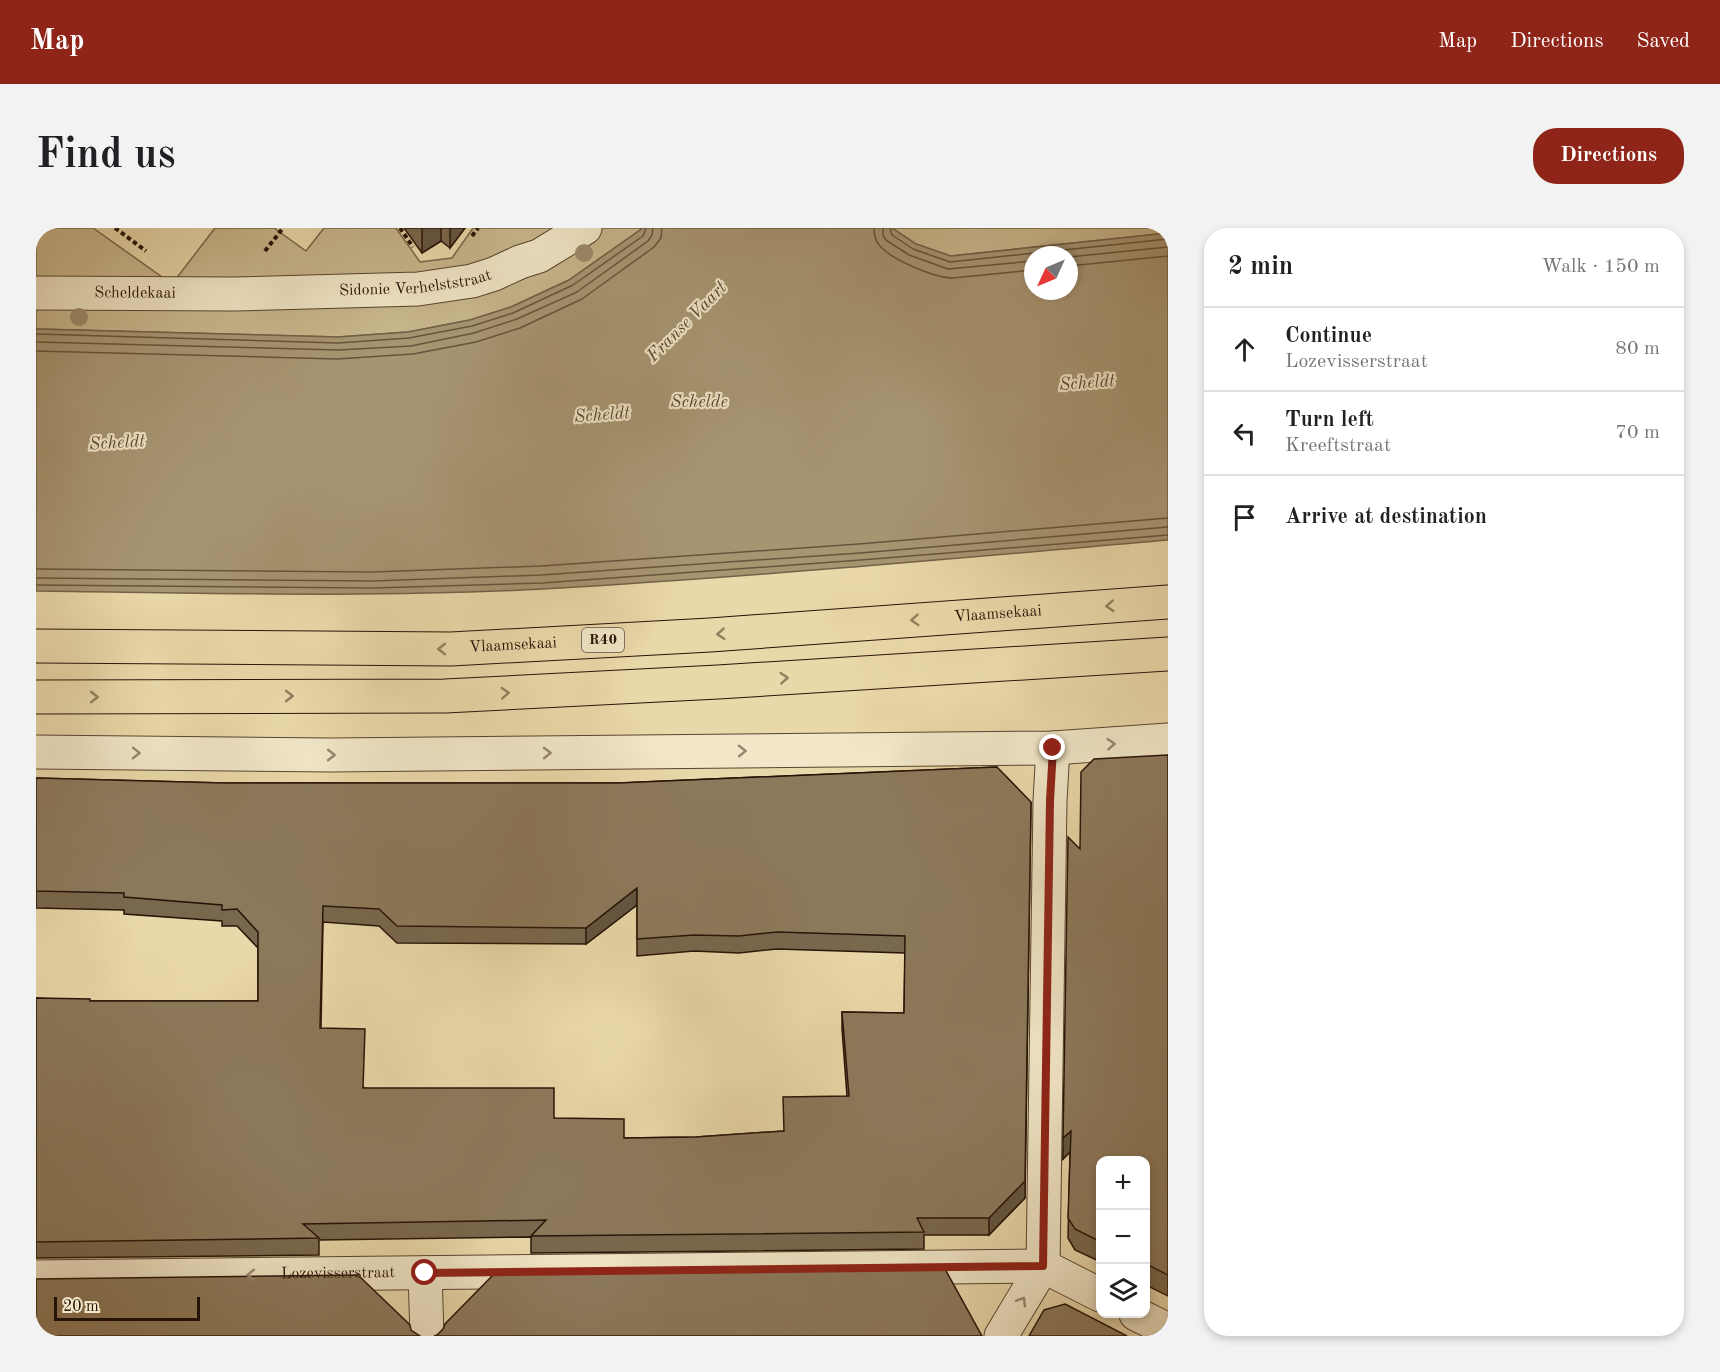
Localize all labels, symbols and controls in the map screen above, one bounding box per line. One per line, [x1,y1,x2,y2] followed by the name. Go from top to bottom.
[30,28,84,56] text: Map
[1438,31,1477,52] text: Map
[1510,31,1604,52] text: Directions
[1637,31,1690,52] text: Saved
[1533,128,1684,184] button: Directions
[36,135,175,177] text: Find us
[1024,246,1078,300] north arrow
[1228,254,1293,280] text: 2 min
[1541,257,1660,277] text: Walk · 150 m
[339,267,494,299] street label: Sidonie Verhelststraat
[643,278,731,366] water label: Franse Vaart
[94,285,176,302] street label: Scheldekaai
[1285,325,1372,347] text: Continue
[1228,333,1261,366] icon: ahead
[1615,339,1660,359] text: 80 m
[1285,352,1428,372] text: Lozevisserstraat
[1058,372,1116,394] water label: Scheldt
[670,393,728,411] water label: Schelde
[573,404,631,426] water label: Scheldt
[1285,409,1374,431] text: Turn left
[1228,417,1261,450] icon: left
[1615,423,1660,443] text: 70 m
[89,433,146,453] water label: Scheldt
[1285,436,1391,456] text: Kreeftstraat
[1228,501,1261,534] icon: arrive
[1285,506,1487,528] text: Arrive at destination
[1105,599,1114,612] one-way arrow
[953,603,1042,625] street label: Vlaamsekaai
[911,613,920,626] one-way arrow
[716,627,725,640] one-way arrow
[582,628,624,652] road number: R40
[469,635,557,656] street label: Vlaamsekaai
[438,643,447,655] one-way arrow
[779,672,789,685] one-way arrow
[501,687,510,700] one-way arrow
[285,690,294,702] one-way arrow
[90,691,99,703] one-way arrow
[1039,734,1065,760] route end
[1106,738,1115,751] one-way arrow
[738,745,747,757] one-way arrow
[132,747,141,759] one-way arrow
[543,747,552,759] one-way arrow
[327,749,336,761] one-way arrow
[1096,1156,1150,1318] map controls
[1096,1156,1150,1210] button: +
[1096,1210,1150,1264] button: −
[411,1259,437,1285] route start
[1096,1264,1150,1318] button: layers
[281,1265,396,1282] street label: Lozevisserstraat
[247,1269,256,1281] one-way arrow
[54,1294,200,1322] scale bar
[1015,1297,1026,1307] one-way arrow
[63,1299,99,1315] text: 20 m

